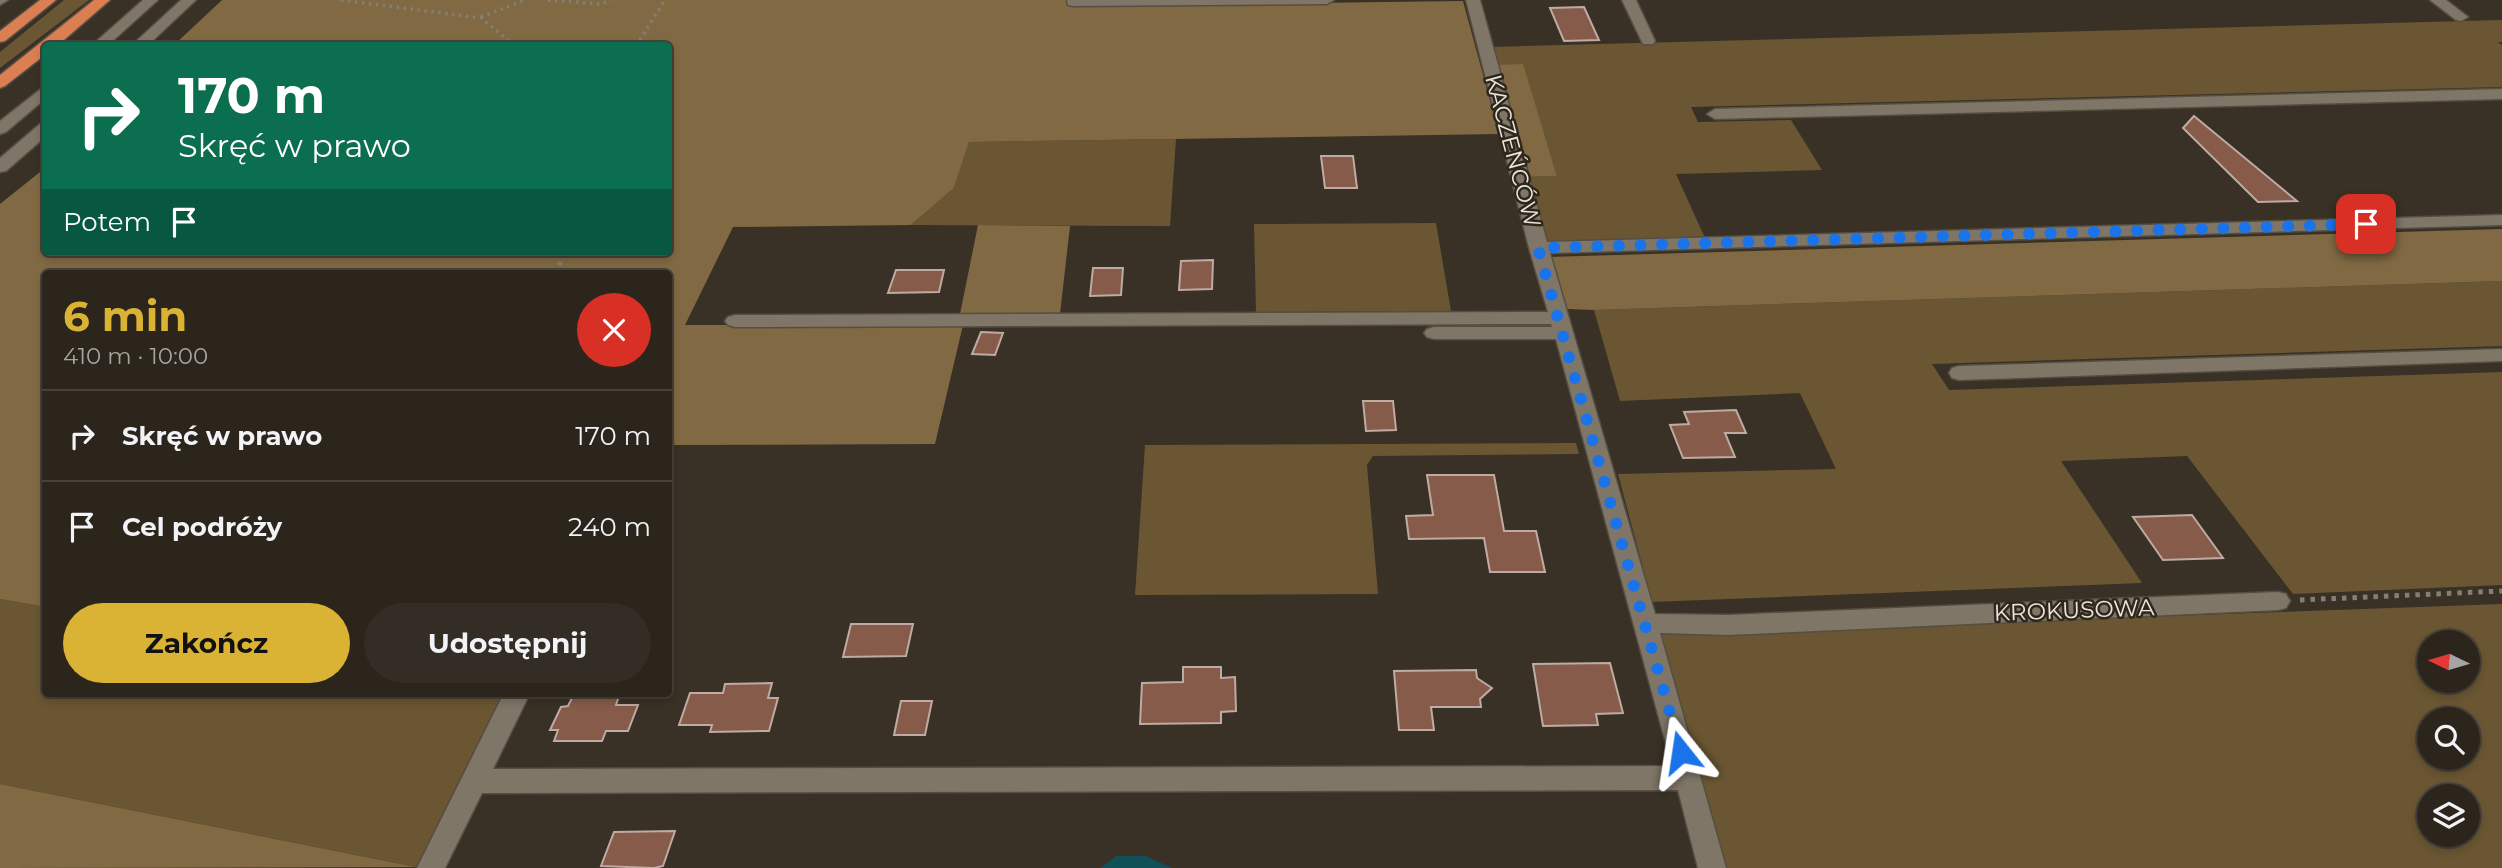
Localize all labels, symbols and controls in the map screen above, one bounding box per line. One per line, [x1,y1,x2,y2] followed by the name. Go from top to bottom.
[178,66,325,125] text: 170 m
[63,70,154,161] icon: right
[1479,71,1547,231] street label: KACZEŃCÓW
[178,126,411,165] text: Skręć w prawo
[2336,194,2396,254] pin
[165,203,203,241] icon: arrive
[2347,205,2385,243] icon: arrive
[63,206,151,238] text: Potem
[63,290,187,342] text: 6 min
[577,293,651,367] button: close
[63,342,208,370] text: 410 m · 10:00
[63,417,101,455] icon: right
[122,420,322,452] text: Skręć w prawo
[575,420,651,452] text: 170 m
[63,508,101,546] icon: arrive
[122,511,282,543] text: Cel podróży
[568,511,651,543] text: 240 m
[1993,593,2155,627] street label: KROKUSOWA
[63,603,350,683] button: Zakończ
[364,603,651,683] button: Udostępnij
[2417,630,2480,693] north arrow
[2417,630,2480,847] map controls
[2417,707,2480,770] button: search
[1644,715,1718,789] position arrow
[2417,784,2480,847] button: layers

